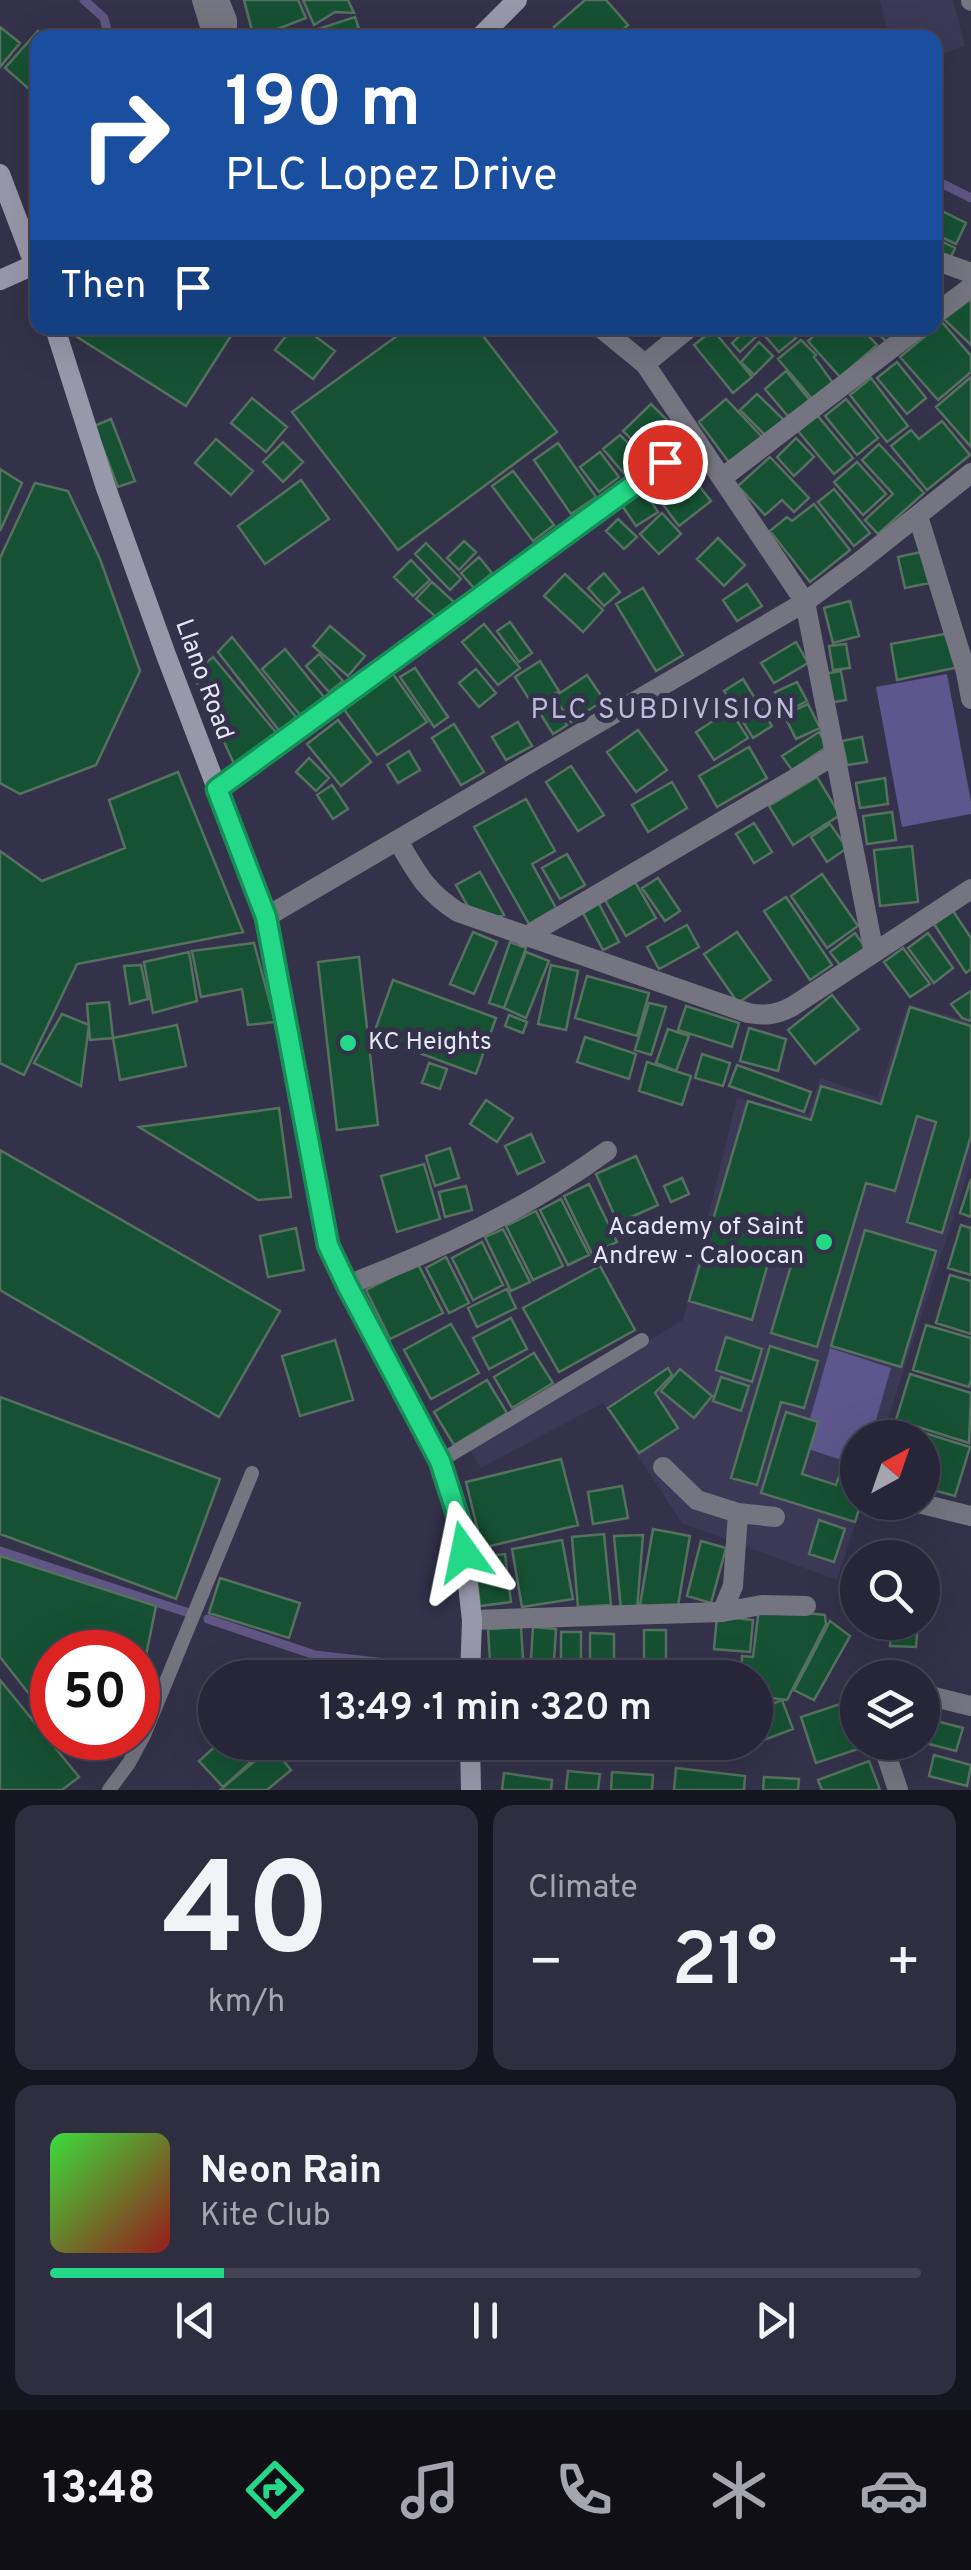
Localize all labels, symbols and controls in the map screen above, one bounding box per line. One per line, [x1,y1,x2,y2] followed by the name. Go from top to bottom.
[225,62,421,151] text: 190 m
[60,70,190,200] icon: right
[225,149,557,206] text: PLC Lopez Drive
[166,260,221,315] icon: arrive
[60,263,146,312] text: Then
[623,420,708,505] pin
[638,435,693,490] icon: arrive
[166,615,240,745] street label: Llano Road
[530,693,798,729] district label: PLC SUBDIVISION
[368,1027,492,1059] place label: KC Heights
[337,1032,359,1054] marker: KC Heights
[592,1212,804,1273] place label: Academy of Saint Andrew - Caloocan
[813,1231,835,1253] marker: Academy of Saint Andrew - Caloocan
[840,1420,940,1520] north arrow
[840,1420,940,1760] map controls
[412,1500,516,1604] position arrow
[840,1540,940,1640] button: search
[30,1630,160,1760] speed limit sign: 50
[840,1660,940,1760] button: layers
[319,1685,652,1734] text: 13:49 · 1 min · 320 m
[162,1835,331,2000] text: 40
[528,1869,638,1909] text: Climate
[671,1917,778,2012] text: 21°
[528,1930,563,2000] text: −
[886,1930,921,2000] text: +
[208,1983,285,2023] text: km/h
[200,2148,382,2197] text: Neon Rain
[200,2197,331,2237] text: Kite Club
[168,2293,223,2348] icon: previous
[458,2293,513,2348] icon: pause
[748,2293,803,2348] icon: next
[240,2455,310,2525] icon: directions
[395,2455,465,2525] icon: music
[549,2455,619,2525] icon: phone
[704,2455,774,2525] icon: climate
[859,2455,929,2525] icon: car
[42,2462,155,2519] text: 13:48

